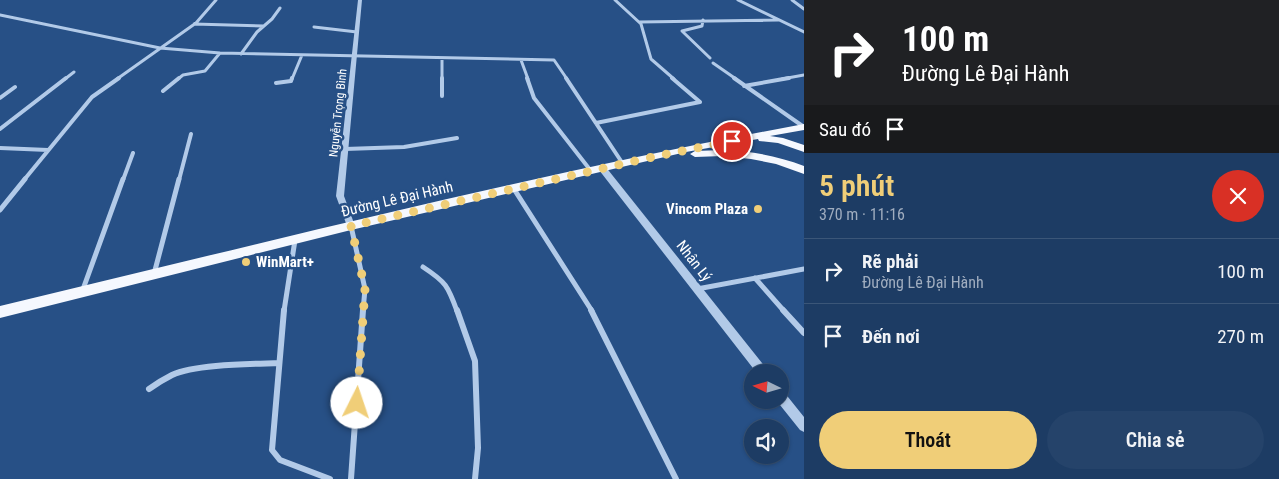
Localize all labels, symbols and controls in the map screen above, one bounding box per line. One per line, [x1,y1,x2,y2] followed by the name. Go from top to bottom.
[902,19,989,60] text: 100 m
[819,20,884,85] icon: right
[902,61,1069,86] text: Đường Lê Đại Hành
[326,68,350,158] street label: Nguyễn Trọng Bình
[881,115,909,143] icon: arrive
[819,118,871,141] text: Sau đó
[711,120,753,162] pin
[718,127,746,155] icon: arrive
[819,168,894,203] text: 5 phút
[1212,170,1264,222] button: close
[339,177,455,221] street label: Đường Lê Đại Hành
[666,200,748,218] place label: Vincom Plaza
[752,203,764,215] marker: Vincom Plaza
[819,205,905,224] text: 370 m · 11:16
[672,237,716,285] street label: Nhân Lý
[862,250,918,273] text: Rẽ phải
[256,253,314,271] place label: WinMart+
[240,256,252,268] marker: WinMart+
[819,257,847,285] icon: right
[1217,260,1264,283] text: 100 m
[862,273,984,292] text: Đường Lê Đại Hành
[819,322,847,350] icon: arrive
[862,325,920,348] text: Đến nơi
[1217,325,1264,348] text: 270 m
[744,364,789,409] north arrow
[744,364,789,464] map controls
[330,376,382,428] position arrow
[819,411,1037,469] button: Thoát
[1047,411,1264,469] button: Chia sẻ
[744,419,789,464] button: sound

